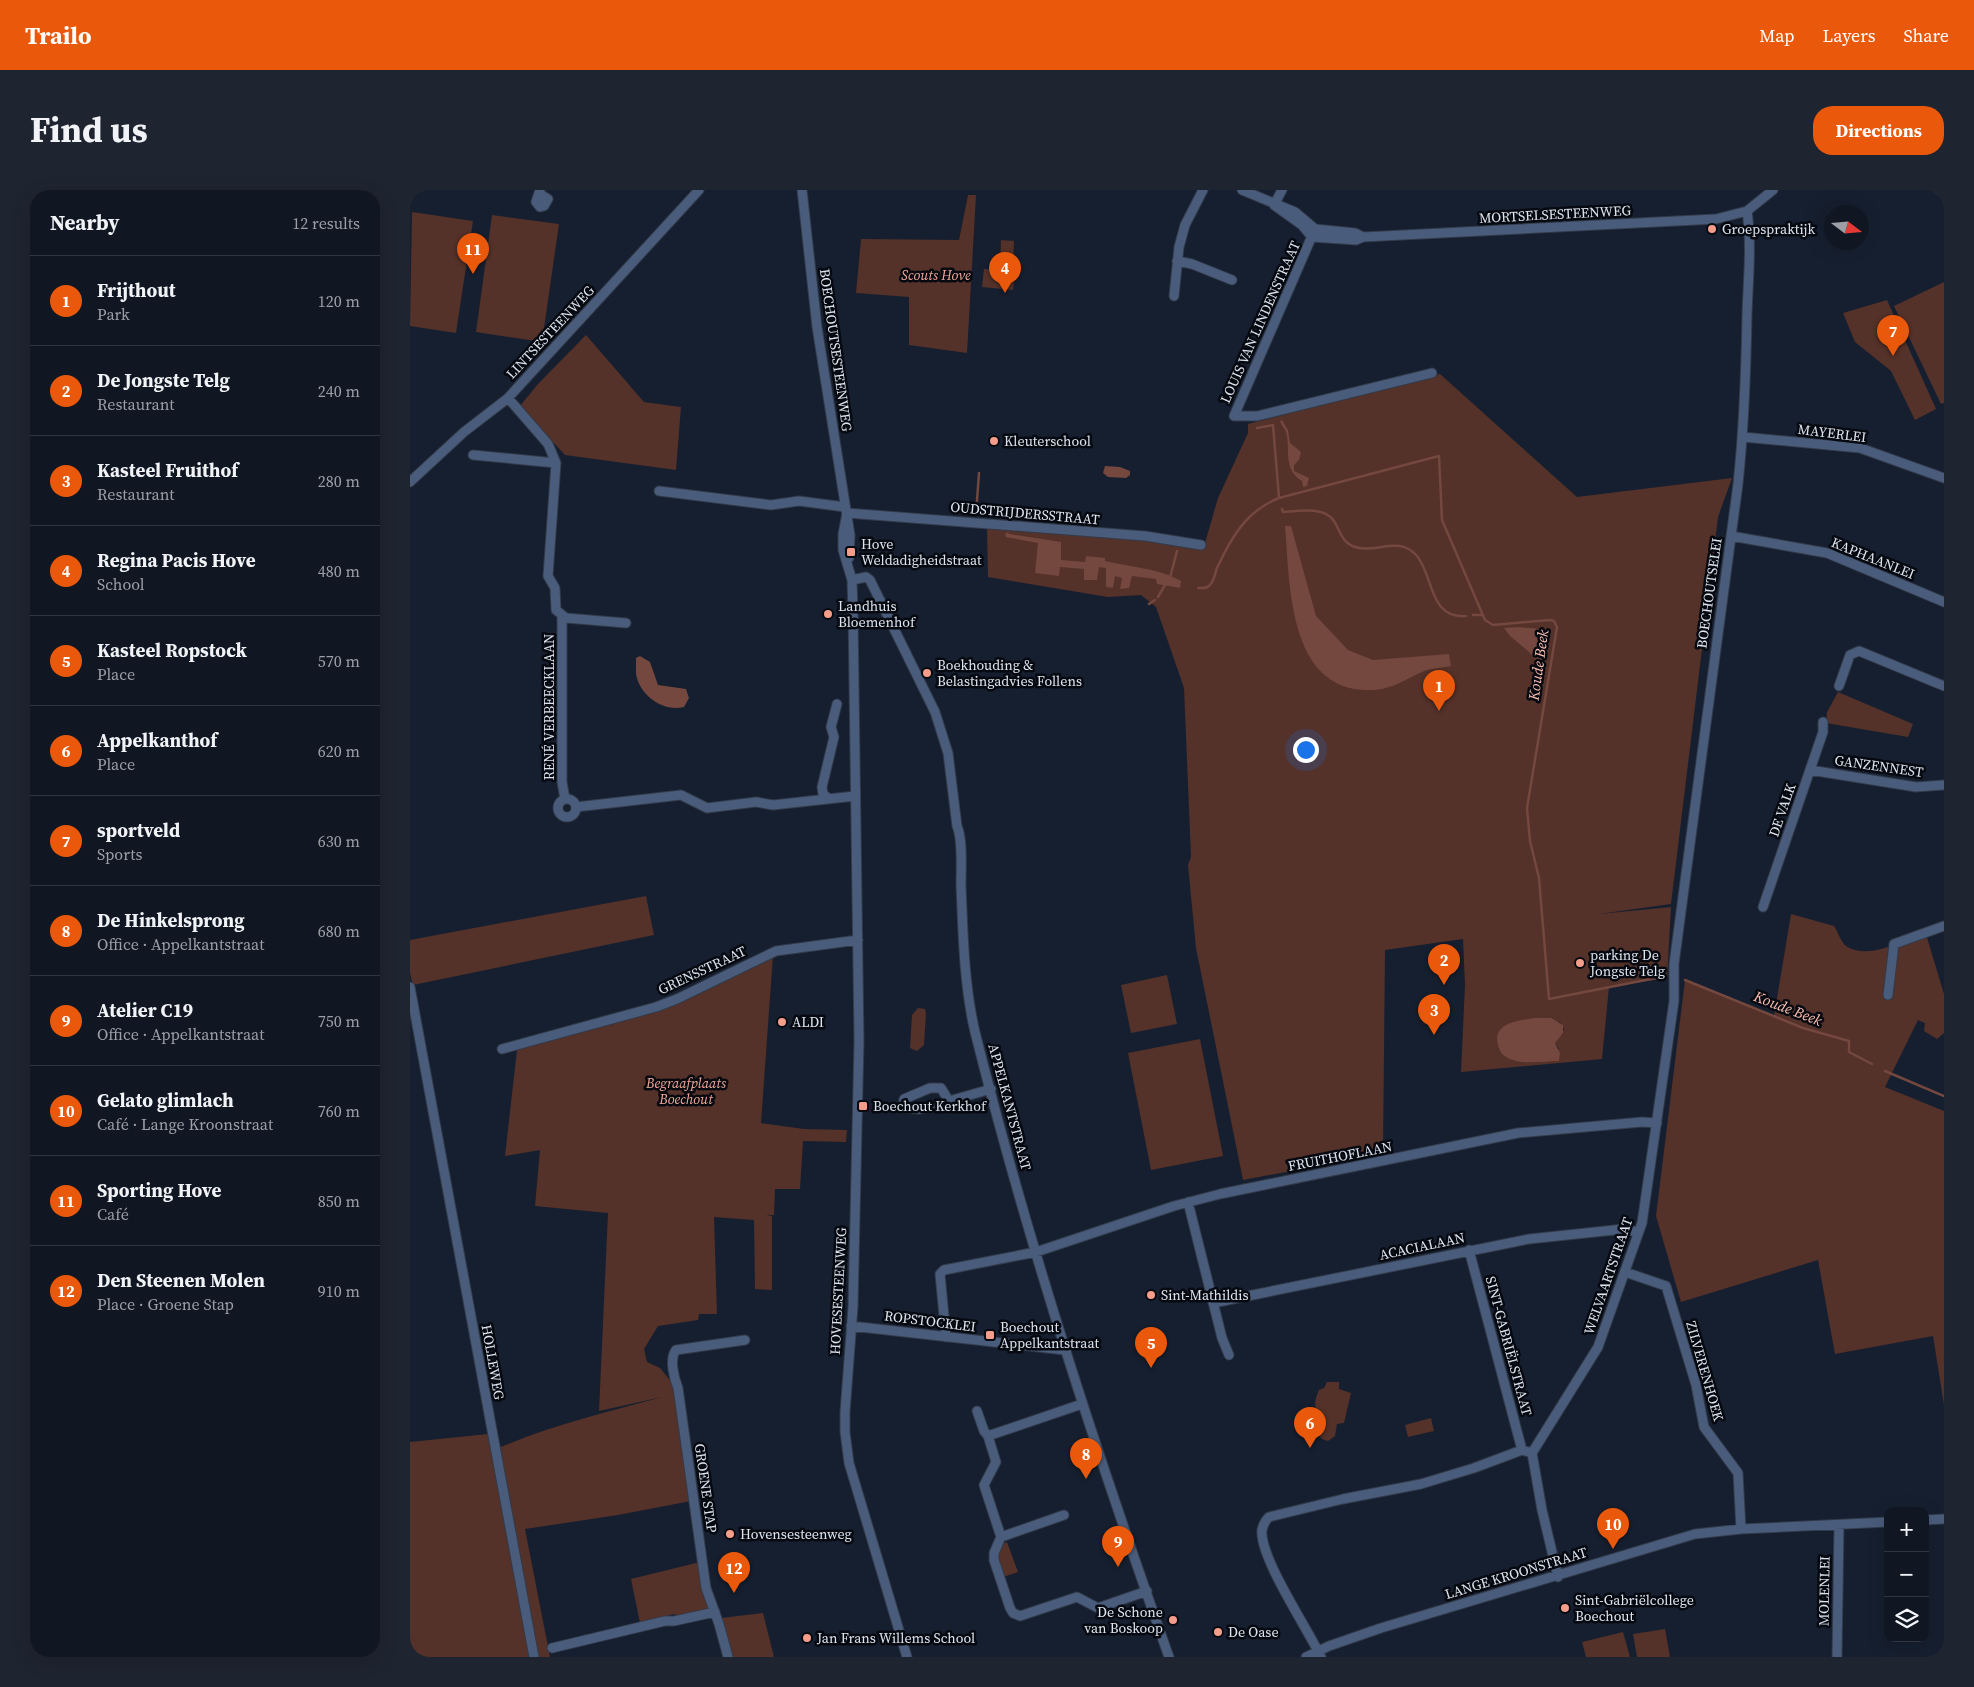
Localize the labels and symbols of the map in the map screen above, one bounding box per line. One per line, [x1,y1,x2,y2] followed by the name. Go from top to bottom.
[1479,200,1632,228] street label: MORTSELSESTEENWEG
[1824,205,1869,250] north arrow
[1722,219,1815,239] place label: Groepspraktijk
[1706,223,1718,235] marker: Groepspraktijk
[457,233,489,274] pin: 11
[1215,237,1305,406] street label: LOUIS VAN LINDENSTRAAT
[989,252,1021,293] pin: 4
[901,265,971,285] park label: Scouts Hove
[815,267,857,433] street label: BOECHOUTSESTEENWEG
[501,280,599,383] street label: LINTSESTEENWEG
[1877,315,1909,356] pin: 7
[1797,419,1867,447] street label: MAYERLEI
[1004,431,1091,451] place label: Kleuterschool
[988,435,1000,447] marker: Kleuterschool
[950,497,1101,530] street label: OUDSTRIJDERSSTRAAT
[1828,532,1918,584] street label: KAPHAANLEI
[861,534,982,570] place label: Hove Weldadigheidstraat
[1691,536,1727,650] street label: BOECHOUTSELEI
[845,546,857,558] marker: Hove Weldadigheidstraat
[838,596,916,632] place label: Landhuis Bloemenhof
[822,608,834,620] marker: Landhuis Bloemenhof
[1522,627,1553,703] water label: Koude Beek
[539,634,559,780] street label: RENÉ VERBEECKLAAN
[937,655,1082,691] place label: Boekhouding & Belastingadvies Follens
[921,667,933,679] marker: Boekhouding & Belastingadvies Follens
[1423,670,1455,711] pin: 1
[1293,737,1319,763] your location
[1833,750,1925,782] street label: GANZENNEST
[1764,780,1801,839] street label: DE VALK
[655,941,750,999] street label: GRENSSTRAAT
[1428,944,1460,985] pin: 2
[1589,945,1665,981] place label: parking De Jongste Telg
[1574,957,1586,969] marker: parking De Jongste Telg
[1750,985,1826,1031] water label: Koude Beek
[1418,994,1450,1035] pin: 3
[792,1012,824,1032] place label: ALDI
[776,1016,788,1028] marker: ALDI
[983,1041,1037,1173] street label: APPELKANTSTRAAT
[645,1073,727,1109] park label: Begraafplaats Boechout
[873,1096,987,1116] place label: Boechout Kerkhof
[857,1100,869,1112] marker: Boechout Kerkhof
[1286,1136,1394,1176] street label: FRUITHOFLAAN
[1578,1214,1638,1337] street label: WELVAARTSTRAAT
[825,1226,851,1355] street label: HOVESESTEENWEG
[1377,1227,1467,1265] street label: ACACIALAAN
[1481,1274,1537,1419] street label: SINT-GABRIËLSTRAAT
[1161,1285,1249,1305] place label: Sint-Mathildis
[1145,1289,1157,1301] marker: Sint-Mathildis
[883,1305,977,1337] street label: ROPSTOCKLEI
[1000,1317,1100,1353] place label: Boechout Appelkantstraat
[1681,1319,1729,1424] street label: ZILVERENHOEK
[477,1323,510,1402] street label: HOLLEWEG
[1135,1327,1167,1368] pin: 5
[984,1329,996,1341] marker: Boechout Appelkantstraat
[1294,1407,1326,1448] pin: 6
[1070,1438,1102,1479] pin: 8
[690,1442,722,1534] street label: GROENE STAP
[1597,1508,1629,1549] pin: 10
[740,1524,852,1544] place label: Hovensesteenweg
[1102,1526,1134,1567] pin: 9
[724,1528,736,1540] marker: Hovensesteenweg
[1442,1542,1590,1604] street label: LANGE KROONSTRAAT
[718,1552,750,1593] pin: 12
[1813,1556,1835,1626] street label: MOLENLEI
[1575,1590,1694,1626] place label: Sint-Gabriëlcollege Boechout
[1084,1602,1163,1638] place label: De Schone van Boskoop
[1559,1602,1571,1614] marker: Sint-Gabriëlcollege Boechout
[1167,1614,1179,1626] marker: De Schone van Boskoop
[1228,1622,1279,1642] place label: De Oase
[1212,1626,1224,1638] marker: De Oase
[816,1628,975,1648] place label: Jan Frans Willems School
[801,1632,813,1644] marker: Jan Frans Willems School

